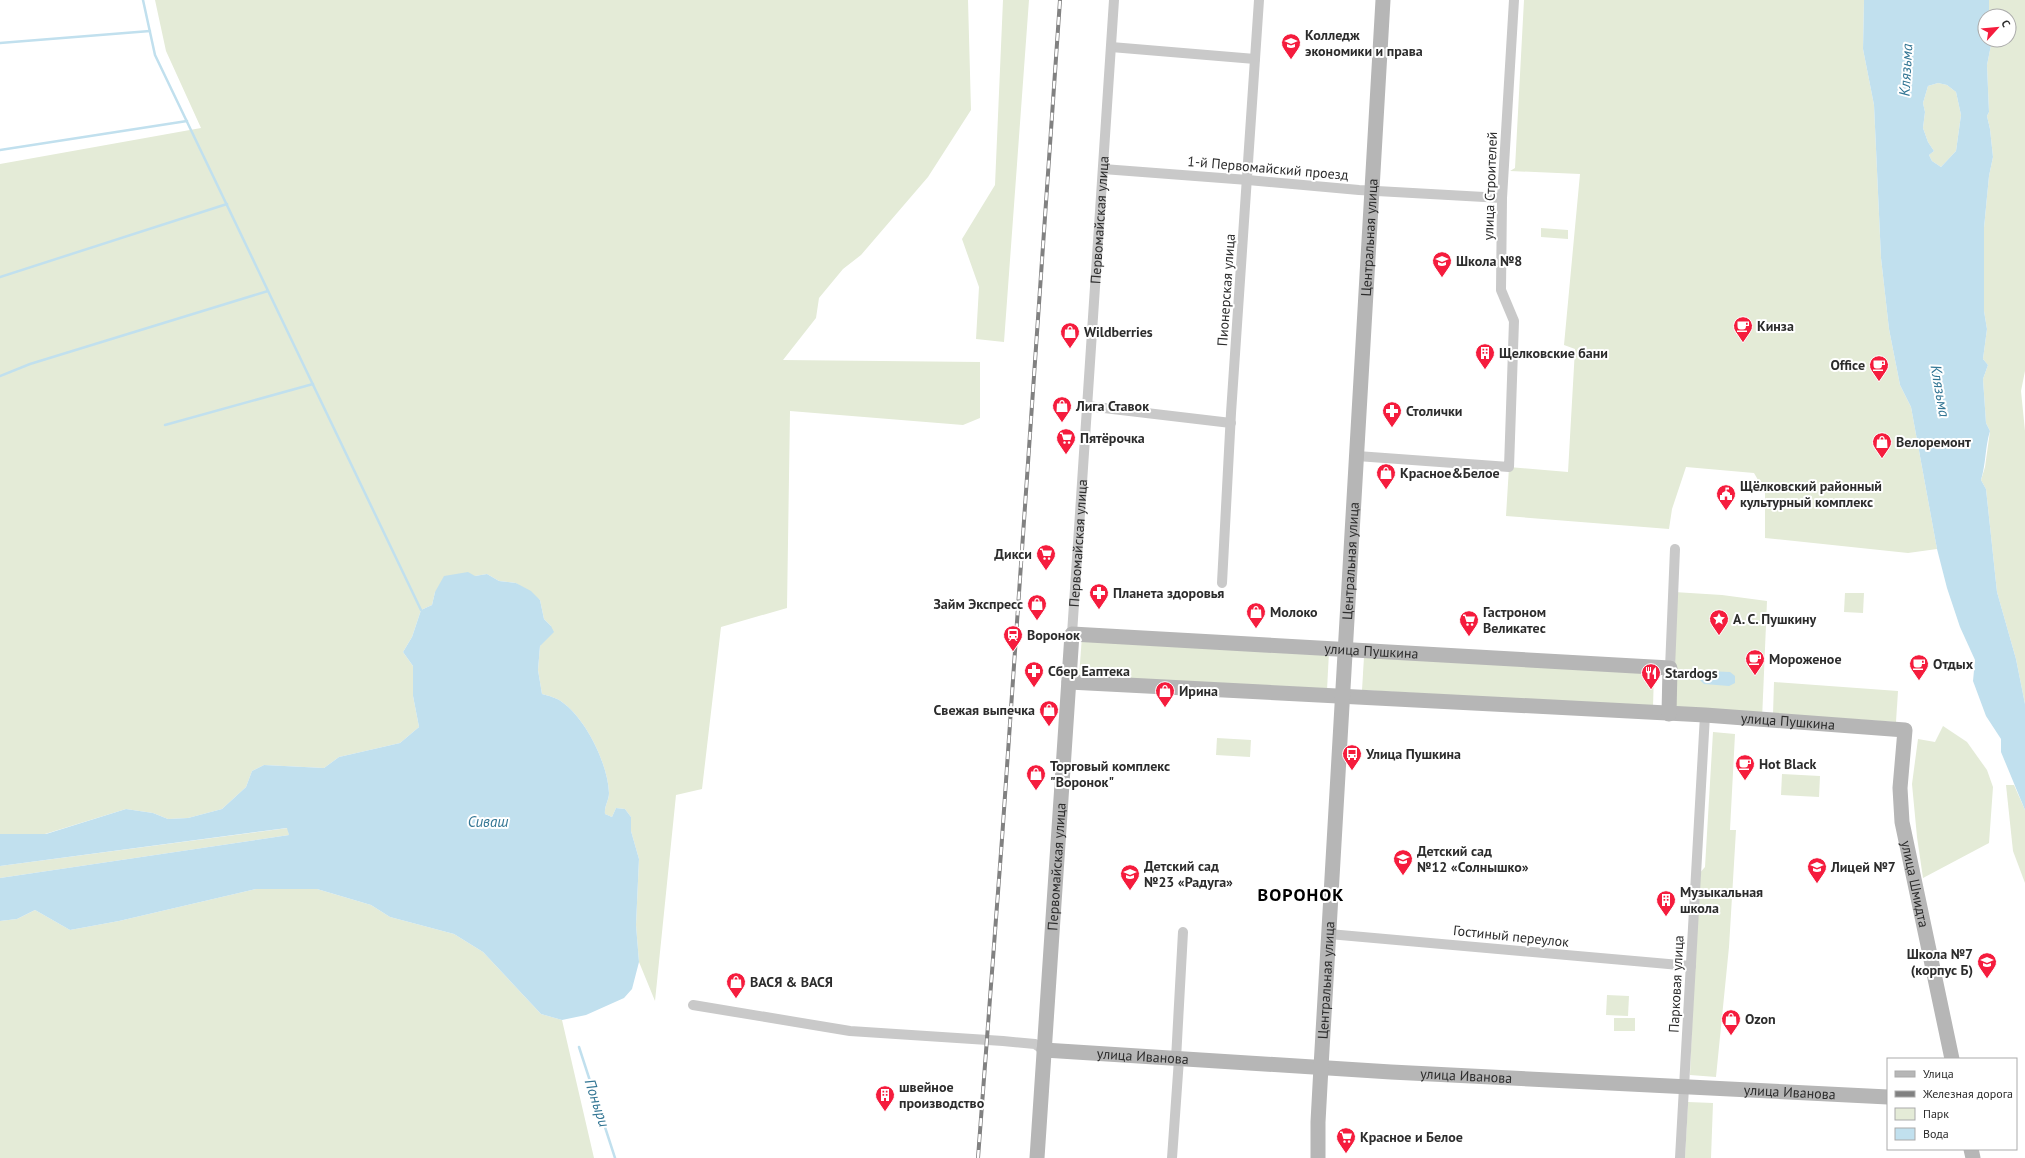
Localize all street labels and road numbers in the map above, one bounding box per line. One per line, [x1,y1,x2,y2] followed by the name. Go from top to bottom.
[1479,131,1501,241] street label: улица Строителей
[1187,152,1350,184] street label: 1-й Первомайский проезд
[1086,155,1113,284] street label: Первомайская улица
[1357,178,1382,297] street label: Центральная улица
[1213,233,1239,347] street label: Пионерская улица
[1065,479,1091,608] street label: Первомайская улица
[1338,501,1363,620] street label: Центральная улица
[1324,639,1419,663] street label: улица Пушкина
[1740,709,1836,734] street label: улица Пушкина
[1043,802,1070,931] street label: Первомайская улица
[1897,839,1933,929] street label: улица Шмидта
[1314,921,1338,1040] street label: Центральная улица
[1452,921,1570,951] street label: Гостиный переулок
[1664,935,1688,1033] street label: Парковая улица
[1096,1044,1189,1068] street label: улица Иванова
[1420,1064,1513,1087] street label: улица Иванова
[1743,1081,1836,1103] street label: улица Иванова

